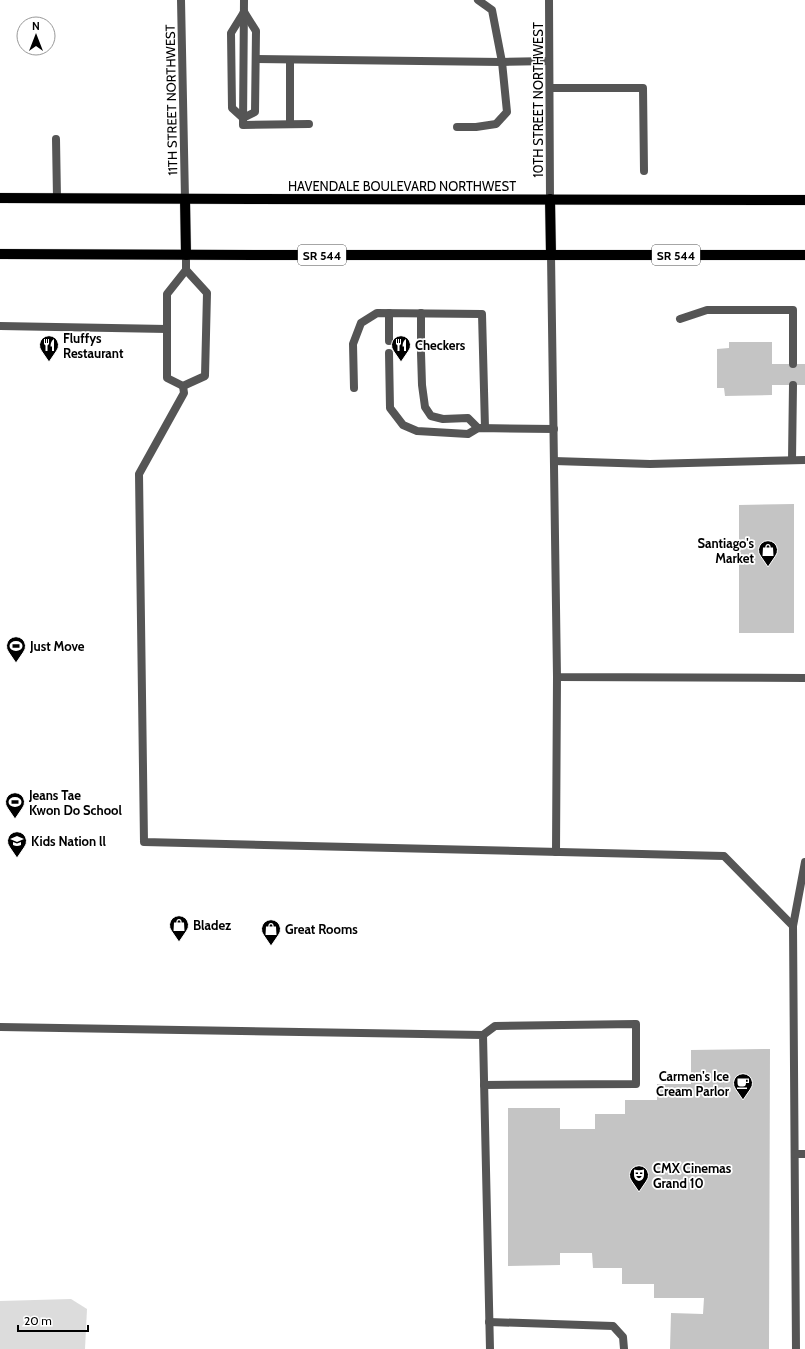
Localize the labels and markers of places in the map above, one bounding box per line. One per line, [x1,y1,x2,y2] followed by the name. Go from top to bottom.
[63,330,124,361] place label: Fluffys Restaurant
[38,334,60,362] restaurant icon: Fluffys Restaurant
[390,334,412,362] restaurant icon: Checkers
[415,337,466,353] place label: Checkers
[697,535,755,566] place label: Santiago's Market
[757,539,779,567] shop icon: Santiago's Market
[5,635,27,663] sports icon: Just Move
[29,638,85,654] place label: Just Move
[28,787,123,818] place label: Jeans Tae Kwon Do School
[4,791,26,819] sports icon: Jeans Tae Kwon Do School
[6,830,28,858] school or university icon: Kids Nation ll
[31,833,106,849] place label: Kids Nation ll
[168,914,190,942] shop icon: Bladez
[193,917,231,933] place label: Bladez
[260,918,282,946] shop icon: Great Rooms
[285,921,358,937] place label: Great Rooms
[656,1068,730,1099] place label: Carmen's Ice Cream Parlor
[732,1072,754,1100] cafe icon: Carmen's Ice Cream Parlor
[653,1160,732,1191] place label: CMX Cinemas Grand 10
[628,1164,650,1192] theatre icon: CMX Cinemas Grand 10

